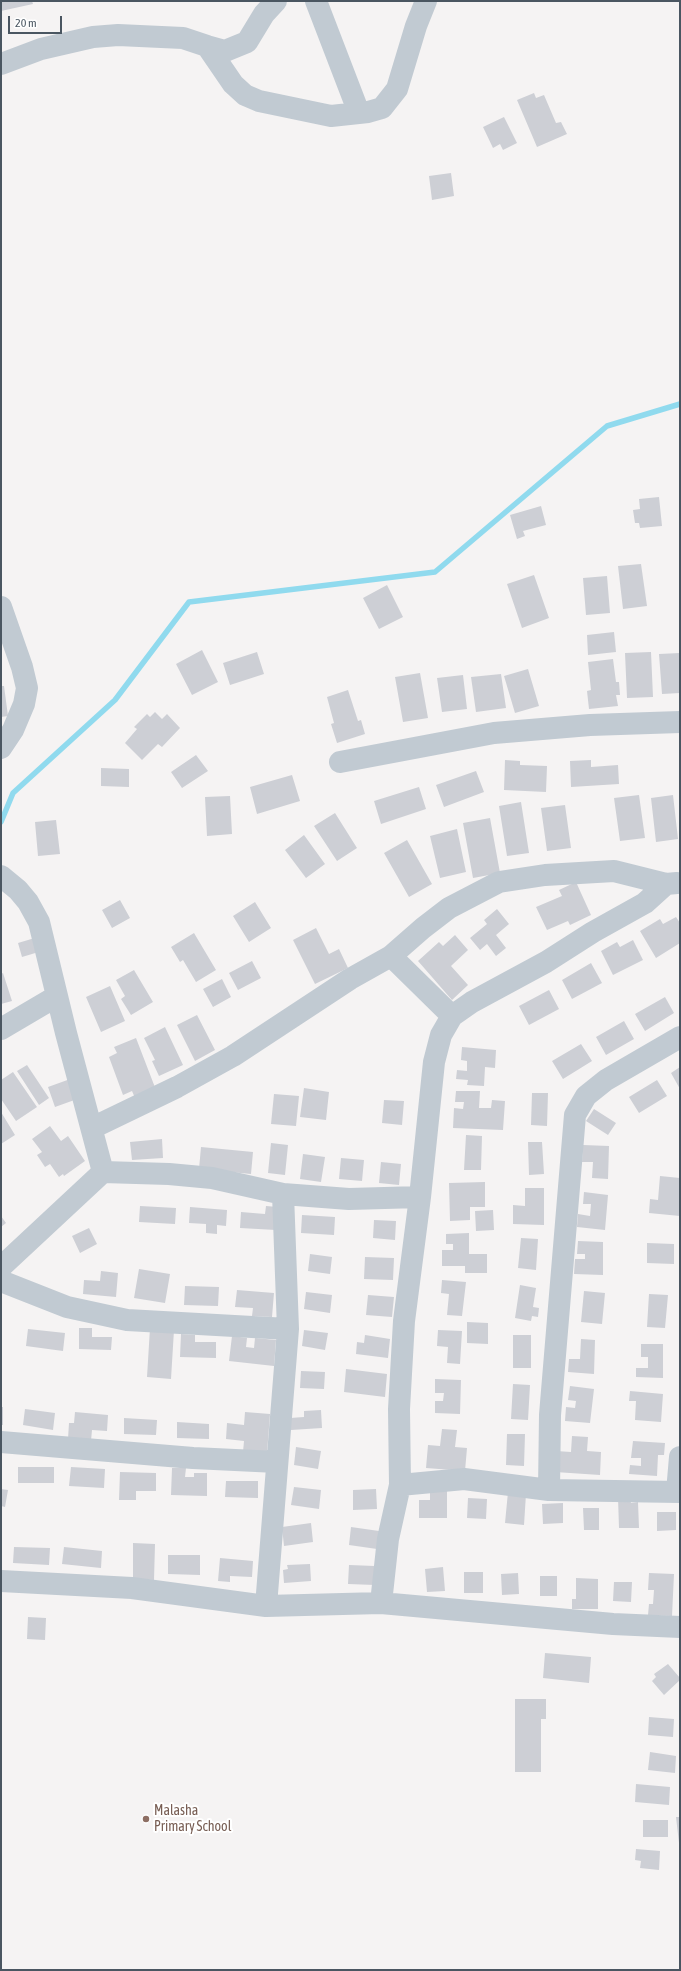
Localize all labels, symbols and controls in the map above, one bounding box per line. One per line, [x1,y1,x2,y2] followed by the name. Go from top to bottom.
[10,8,64,34] scale bar
[15,16,37,30] text: 20 m
[154,1803,231,1836] place label: Malasha Primary School
[141,1814,151,1824] marker: Malasha Primary School

